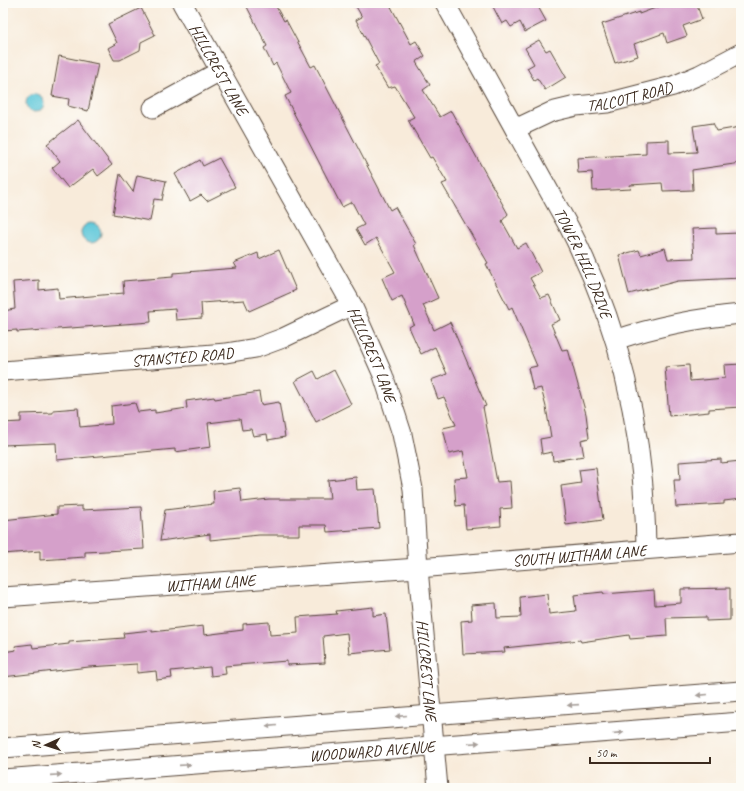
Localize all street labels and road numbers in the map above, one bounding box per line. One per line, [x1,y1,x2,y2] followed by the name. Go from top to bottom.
[185,20,253,121] street label: HILLCREST LANE
[586,77,676,116] street label: TALCOTT ROAD
[549,205,617,323] street label: TOWER HILL DRIVE
[343,304,401,407] street label: HILLCREST LANE
[131,343,237,372] street label: STANSTED ROAD
[512,540,649,571] street label: SOUTH WITHAM LANE
[165,570,258,597] street label: WITHAM LANE
[412,619,441,724] street label: HILLCREST LANE
[309,737,438,766] street label: WOODWARD AVENUE

